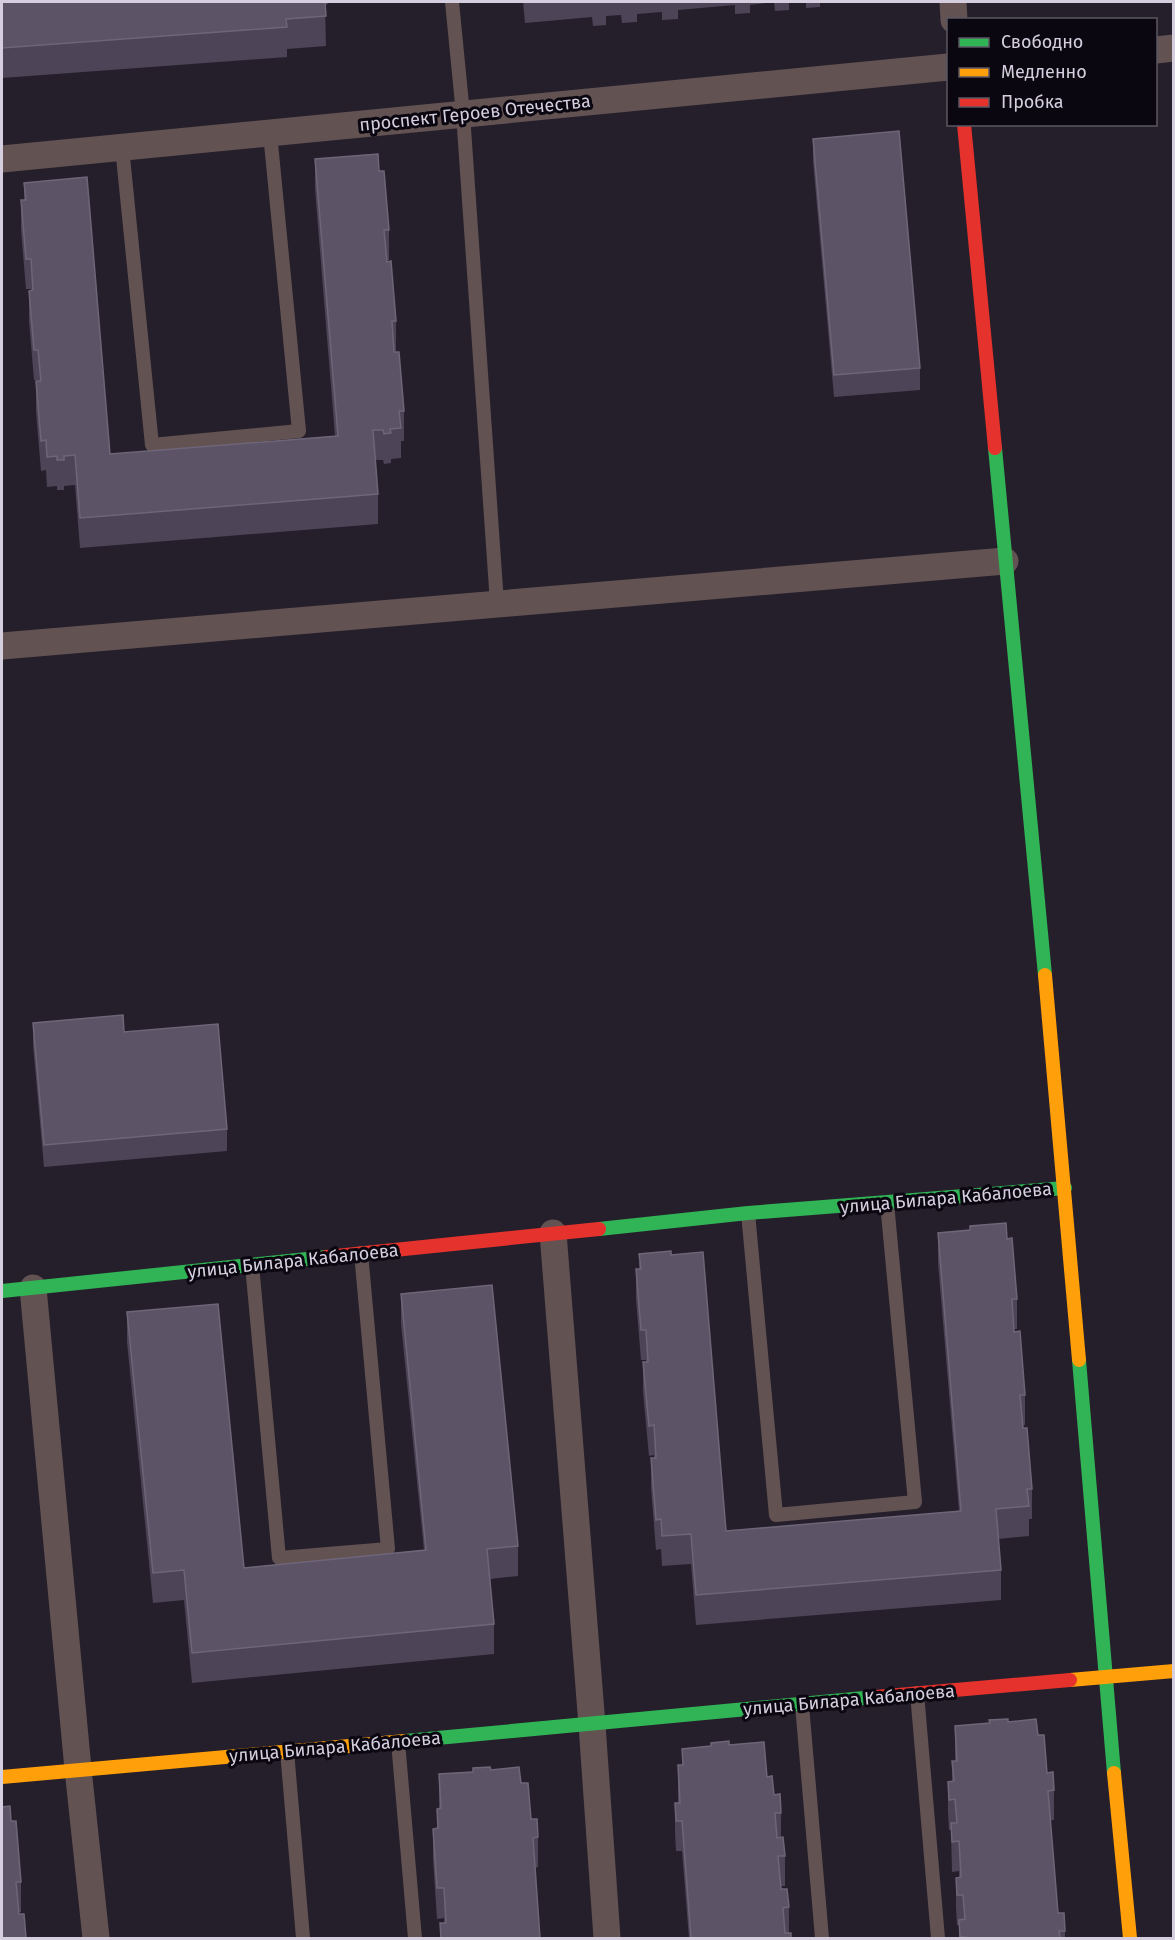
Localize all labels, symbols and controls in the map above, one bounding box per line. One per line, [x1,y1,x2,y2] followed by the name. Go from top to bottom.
[947,18,1157,126] legend
[1001,31,1083,53] text: Свободно
[1001,61,1087,83] text: Медленно
[358,90,592,136] street label: проспект Героев Отечества
[1001,91,1064,113] text: Пробка
[839,1178,1053,1218] street label: улица Билара Кабалоева
[186,1239,400,1283] street label: улица Билара Кабалоева
[742,1680,956,1720] street label: улица Билара Кабалоева
[228,1727,442,1767] street label: улица Билара Кабалоева

